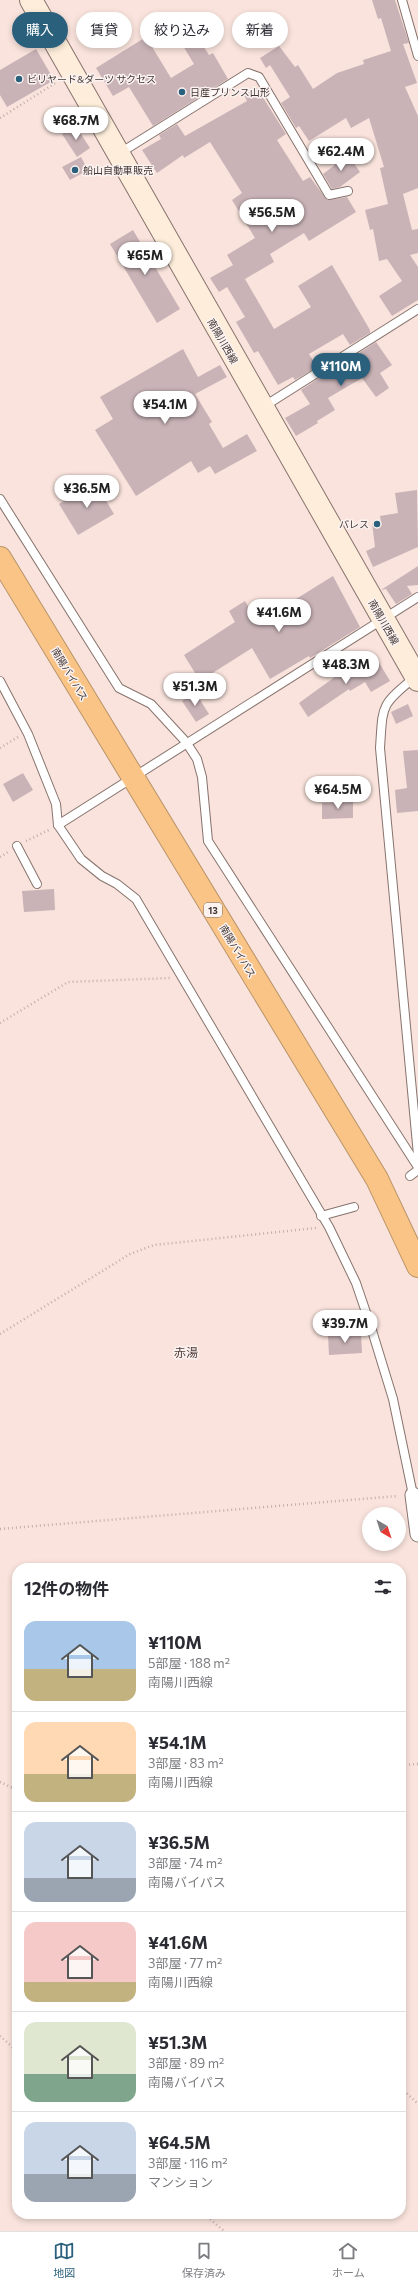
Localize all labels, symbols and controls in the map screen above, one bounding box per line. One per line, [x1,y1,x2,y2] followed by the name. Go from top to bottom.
[12,12,68,48] chip: 購入
[76,12,132,48] chip: 賃貸
[140,12,224,48] chip: 絞り込み
[232,12,288,48] chip: 新着
[27,73,156,85] place label: ビリヤード&ダーツ サクセス
[14,74,24,84] marker: ビリヤード&ダーツ サクセス
[190,86,270,98] place label: 日産プリンス山形
[177,87,187,97] marker: 日産プリンス山形
[43,107,109,141] pin: ¥68.7M
[52,112,100,128] text: ¥68.7M
[308,138,374,172] pin: ¥62.4M
[317,143,365,159] text: ¥62.4M
[83,164,153,176] place label: 船山自動車販売
[70,165,80,175] marker: 船山自動車販売
[239,199,305,233] pin: ¥56.5M
[248,204,296,220] text: ¥56.5M
[121,242,169,276] pin: ¥65M
[127,247,163,263] text: ¥65M
[205,316,241,366] street label: 南陽川西線
[313,353,369,387] pin: ¥110M
[320,358,362,374] text: ¥110M
[132,391,198,425] pin: ¥54.1M
[143,396,187,412] text: ¥54.1M
[54,475,120,509] pin: ¥36.5M
[63,480,111,496] text: ¥36.5M
[339,518,369,530] place label: パレス
[372,519,382,529] marker: パレス
[366,597,402,647] street label: 南陽川西線
[246,599,312,633] pin: ¥41.6M
[256,604,302,620] text: ¥41.6M
[49,645,91,703] street label: 南陽バイパス
[313,651,379,685] pin: ¥48.3M
[322,656,370,672] text: ¥48.3M
[162,673,228,707] pin: ¥51.3M
[172,678,218,694] text: ¥51.3M
[305,776,371,810] pin: ¥64.5M
[314,781,362,797] text: ¥64.5M
[204,903,222,917] road number: 13
[217,922,259,980] street label: 南陽バイパス
[312,1310,378,1344] pin: ¥39.7M
[322,1315,368,1331] text: ¥39.7M
[174,1345,198,1359] district label: 赤湯
[362,1507,406,1551] north arrow
[362,1507,406,1551] map controls
[372,1576,394,1598] icon: filters
[24,1578,109,1599] text: 12件の物件
[148,1632,202,1653] text: ¥110M
[56,1637,104,1685] icon: home
[148,1655,230,1671] text: 5部屋 · 188 m²
[148,1674,213,1690] text: 南陽川西線
[148,1732,207,1753] text: ¥54.1M
[56,1738,104,1786] icon: home
[148,1755,224,1771] text: 3部屋 · 83 m²
[148,1774,213,1790] text: 南陽川西線
[148,1832,210,1853] text: ¥36.5M
[56,1838,104,1886] icon: home
[148,1855,222,1871] text: 3部屋 · 74 m²
[148,1874,226,1890] text: 南陽バイパス
[148,1932,208,1953] text: ¥41.6M
[56,1938,104,1986] icon: home
[148,1955,222,1971] text: 3部屋 · 77 m²
[148,1974,213,1990] text: 南陽川西線
[148,2032,207,2053] text: ¥51.3M
[56,2038,104,2086] icon: home
[148,2055,224,2071] text: 3部屋 · 89 m²
[148,2074,226,2090] text: 南陽バイパス
[148,2132,211,2153] text: ¥64.5M
[56,2138,104,2186] icon: home
[148,2155,228,2171] text: 3部屋 · 116 m²
[148,2174,213,2190] text: マンション
[53,2240,75,2280] tab: 地図
[182,2240,226,2280] tab: 保存済み
[332,2240,365,2280] tab: ホーム

